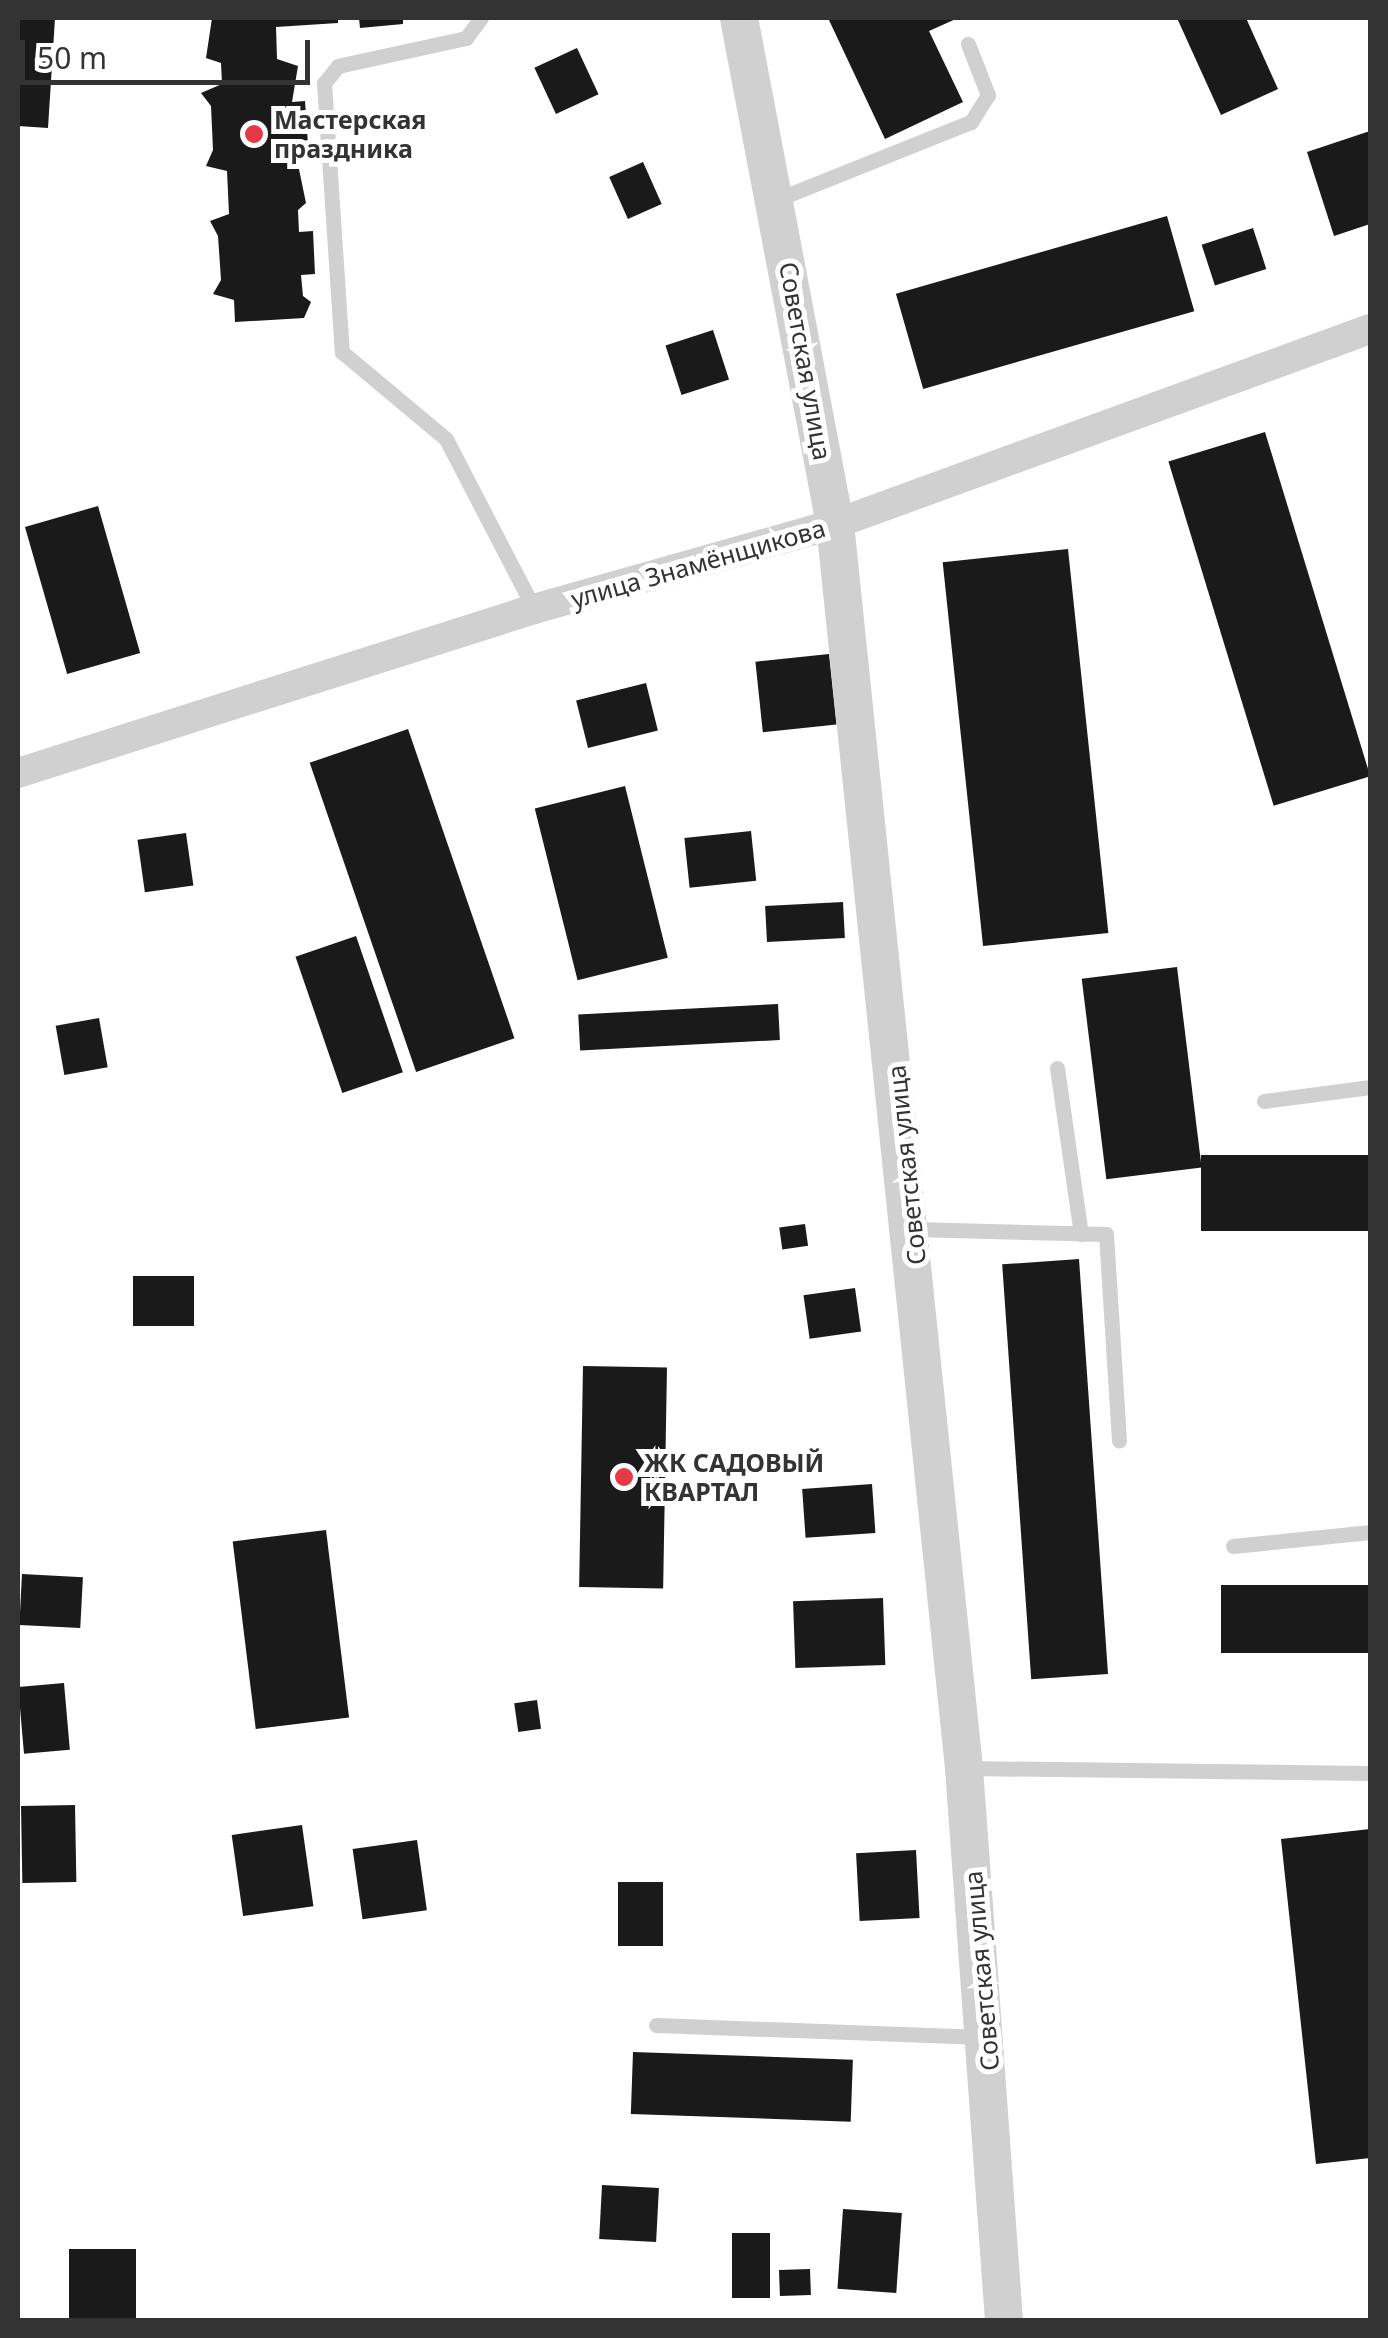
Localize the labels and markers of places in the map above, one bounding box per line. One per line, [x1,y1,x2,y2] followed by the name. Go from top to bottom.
[274,105,426,164] place label: Мастерская праздника
[243,123,265,145] marker: Мастерская праздника
[644,1448,824,1507] place label: ЖК САДОВЫЙ КВАРТАЛ
[613,1466,635,1488] marker: ЖК САДОВЫЙ КВАРТАЛ

